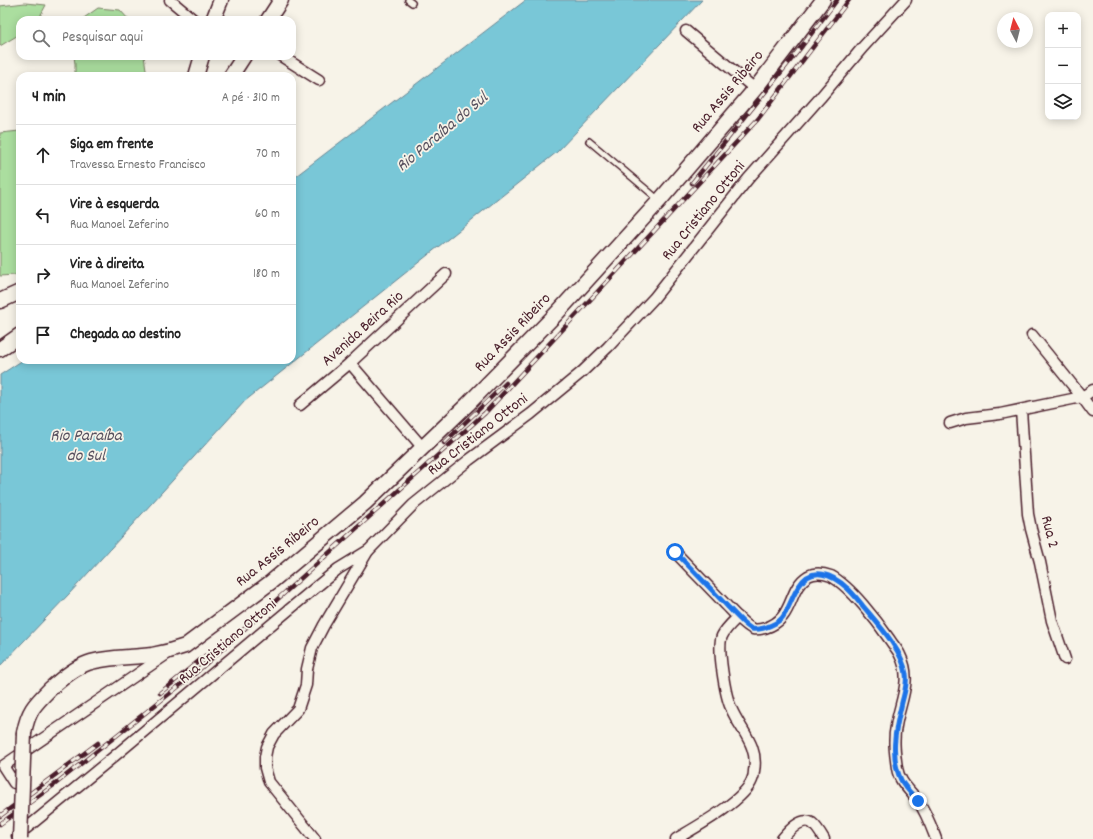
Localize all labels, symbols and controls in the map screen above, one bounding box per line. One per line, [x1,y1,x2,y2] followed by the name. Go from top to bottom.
[997,12,1033,48] north arrow
[1045,12,1081,120] map controls
[1045,12,1081,48] button: +
[16,16,296,60] search box
[30,27,52,49] icon: search
[62,27,143,49] text: Pesquisar aqui
[686,46,770,138] street label: Rua Assis Ribeiro
[1045,48,1081,84] button: −
[1045,84,1081,120] button: layers
[32,86,66,110] text: 4 min
[392,86,496,179] water label: Rio Paraíba do Sul
[222,89,280,108] text: A pé · 310 m
[70,134,153,156] text: Siga em frente
[32,144,54,166] icon: ahead
[256,145,280,164] text: 70 m
[70,156,206,175] text: Travessa Ernesto Francisco
[657,156,751,266] street label: Rua Cristiano Ottoni
[70,194,159,216] text: Vire à esquerda
[32,204,54,226] icon: left
[255,205,280,224] text: 60 m
[70,216,169,235] text: Rua Manoel Zeferino
[70,254,144,276] text: Vire à direita
[32,264,54,286] icon: right
[253,265,280,284] text: 180 m
[70,276,169,295] text: Rua Manoel Zeferino
[317,286,409,372] street label: Avenida Beira Rio
[469,288,557,378] street label: Rua Assis Ribeiro
[32,324,54,346] icon: arrive
[70,324,181,346] text: Chegada ao destino
[423,388,533,482] street label: Rua Cristiano Ottoni
[50,425,123,469] water label: Rio Paraíba do Sul
[231,511,325,593] street label: Rua Assis Ribeiro
[1034,513,1064,551] street label: Rua 2
[666,543,684,561] route start
[174,594,282,690] street label: Rua Cristiano Ottoni
[909,792,927,810] route end

